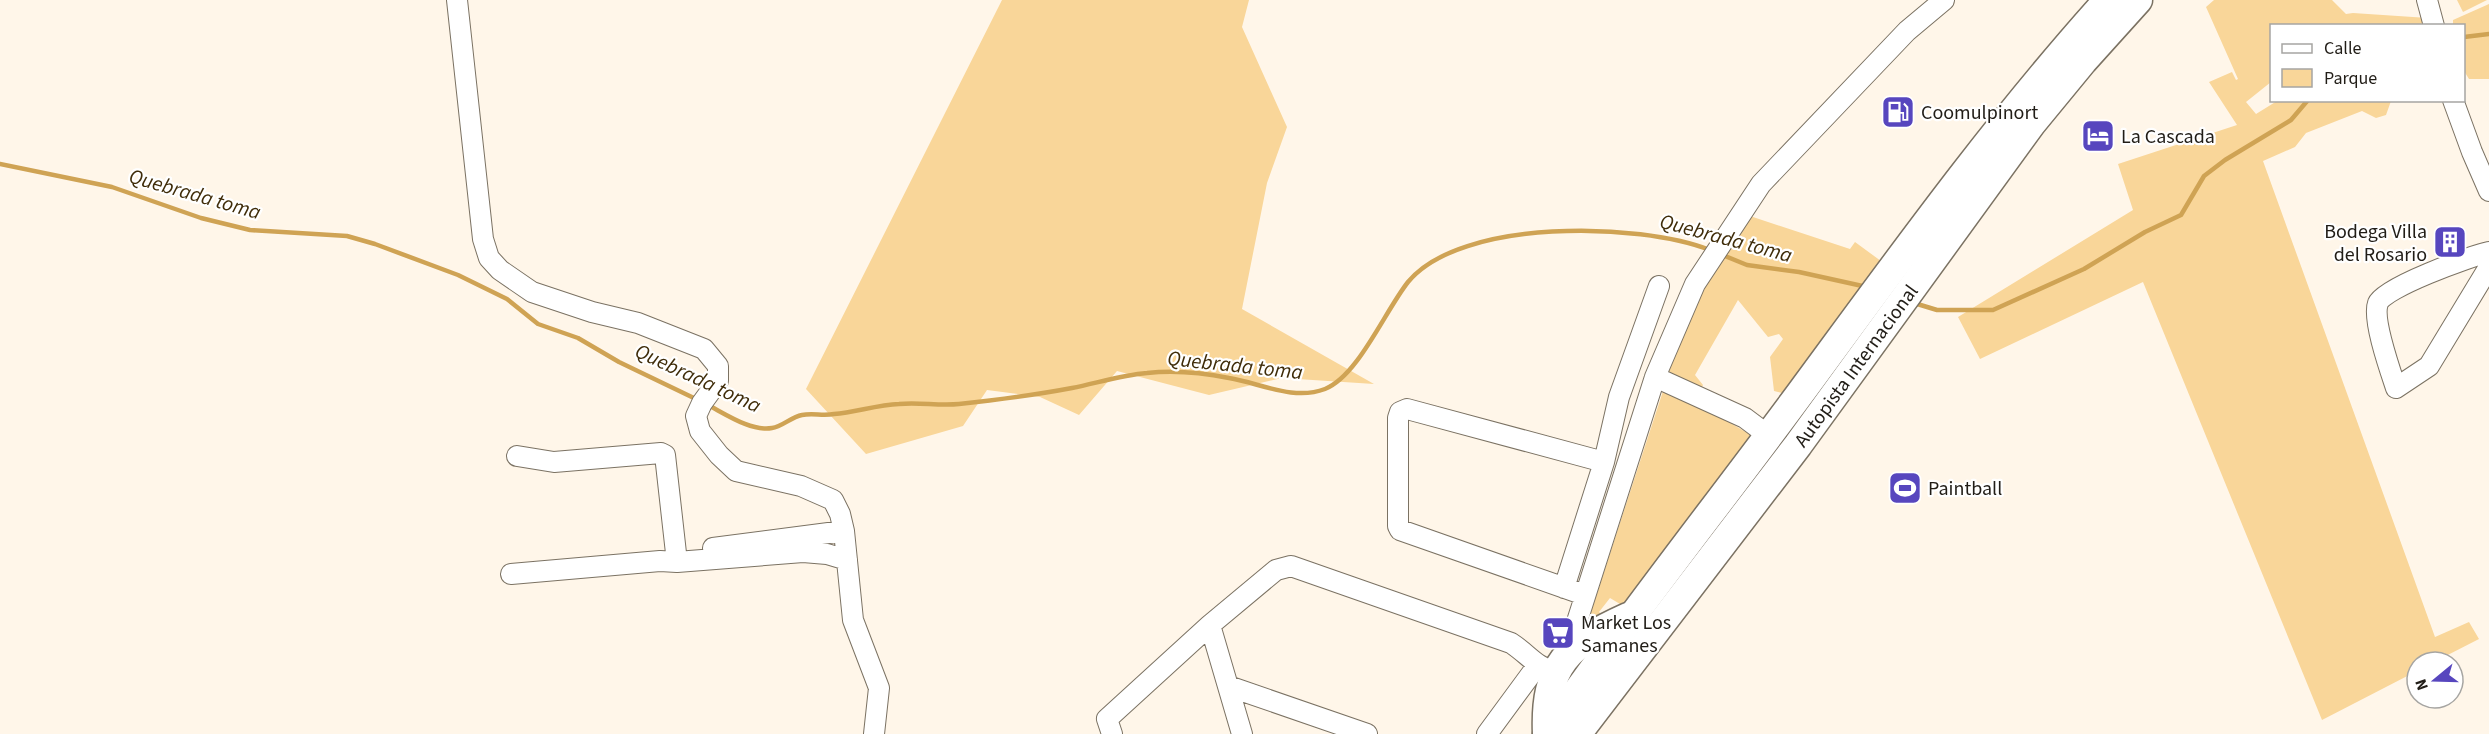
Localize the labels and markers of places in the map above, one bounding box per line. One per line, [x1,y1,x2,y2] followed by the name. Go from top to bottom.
[1880,94,1916,130] fuel station icon: Coomulpinort
[1921,99,2038,127] place label: Coomulpinort
[2080,118,2116,154] hotel icon: La Cascada
[2121,123,2215,151] place label: La Cascada
[2324,218,2427,269] place label: Bodega Villa del Rosario
[2432,224,2468,260] building icon: Bodega Villa del Rosario
[1887,470,1923,506] sports icon: Paintball
[1928,475,2002,503] place label: Paintball
[1581,609,1671,660] place label: Market Los Samanes
[1540,615,1576,651] supermarket icon: Market Los Samanes

